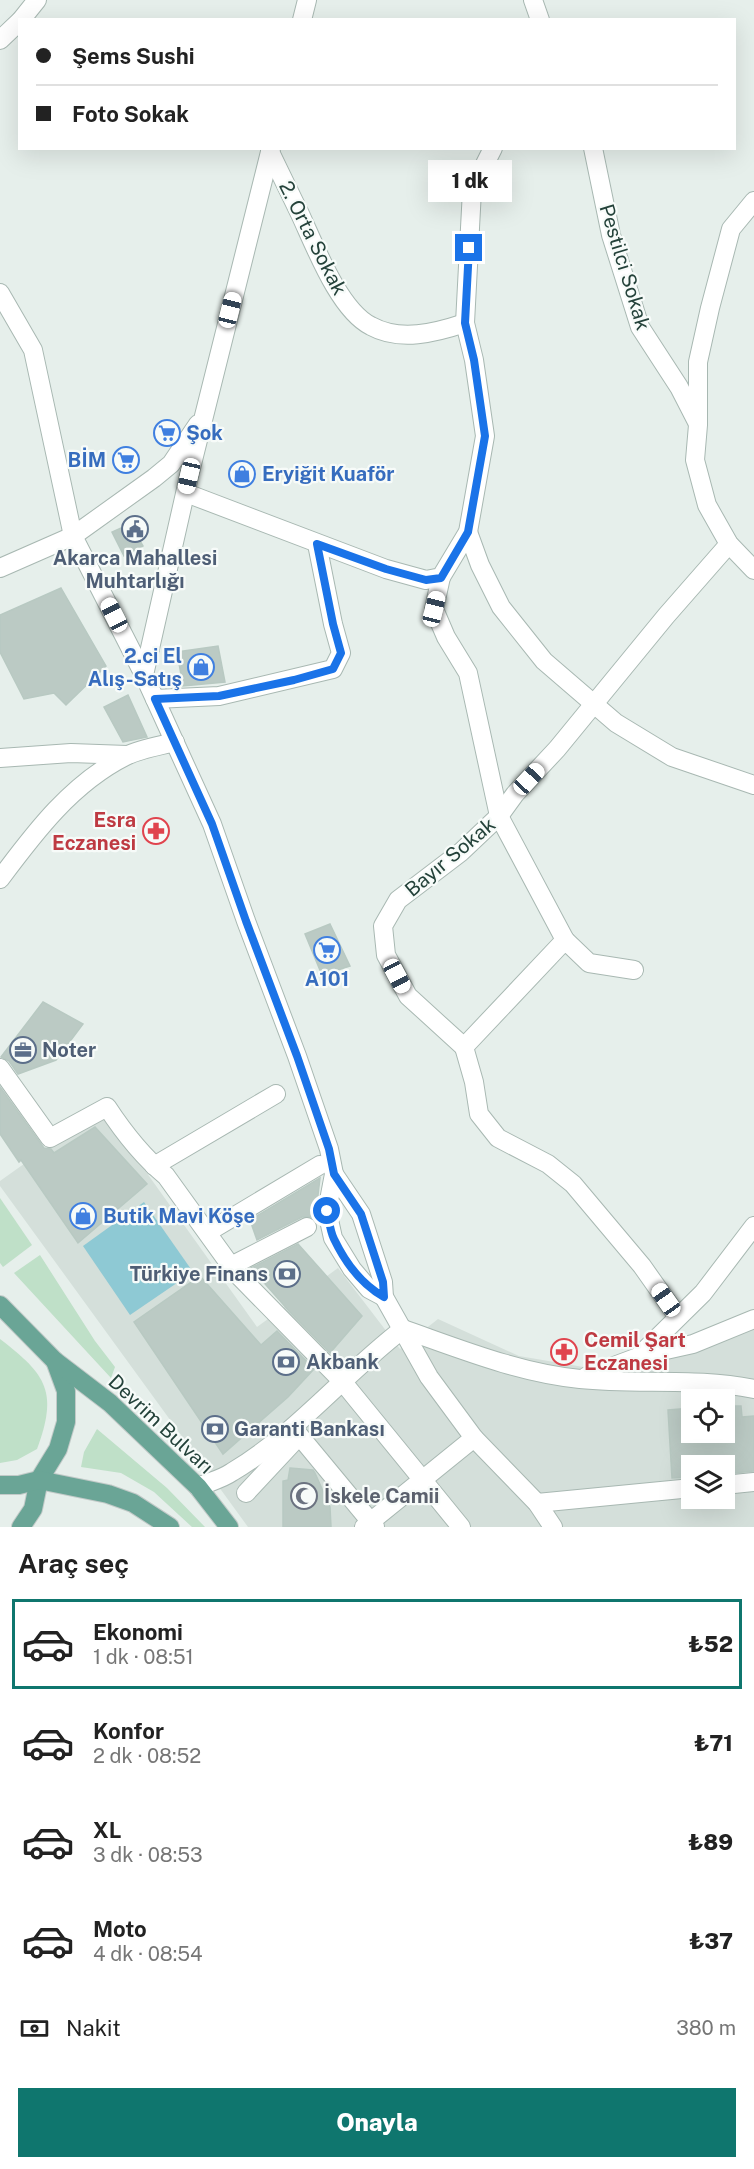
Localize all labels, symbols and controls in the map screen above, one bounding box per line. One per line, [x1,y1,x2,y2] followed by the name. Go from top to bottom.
[72,43,195,69] text: Şems Sushi
[72,101,189,127] text: Foto Sokak
[427,161,511,203] callout: 1 dk
[451,169,489,193] text: 1 dk
[274,177,352,299] street label: 2. Orta Sokak
[594,201,656,333] street label: Pestilci Sokak
[455,234,482,261] route end
[217,290,243,330] car
[152,418,182,448] supermarket icon: Şok
[186,421,223,445] place label: Şok
[111,445,141,475] supermarket icon: BİM
[68,447,106,472] place label: BİM
[176,456,202,496] car
[227,459,257,489] shop icon: Eryiğit Kuaför
[262,462,395,486] place label: Eryiğit Kuaför
[120,514,150,544] public building icon: Akarca Mahallesi Muhtarlığı
[53,546,217,593] place label: Akarca Mahallesi Muhtarlığı
[421,589,447,629] car
[98,595,130,635] car
[88,644,182,691] place label: 2.ci El Alış-Satış
[186,652,216,682] shop icon: 2.ci El Alış-Satış
[510,760,548,798] car
[52,808,136,855] place label: Esra Eczanesi
[400,812,500,902] street label: Bayır Sokak
[141,816,171,846] pharmacy icon: Esra Eczanesi
[312,935,342,965] supermarket icon: A101
[381,956,413,996] car
[305,967,349,991] place label: A101
[8,1035,38,1065] office icon: Noter
[42,1038,96,1062] place label: Noter
[313,1197,340,1224] route start
[68,1201,98,1231] shop icon: Butik Mavi Köşe
[103,1204,255,1228] place label: Butik Mavi Köşe
[272,1259,302,1289] bank icon: Türkiye Finans
[130,1262,268,1286] place label: Türkiye Finans
[648,1280,684,1320] car
[584,1328,686,1375] place label: Cemil Şart Eczanesi
[549,1337,579,1367] pharmacy icon: Cemil Şart Eczanesi
[271,1347,301,1377] bank icon: Akbank
[306,1350,379,1374] place label: Akbank
[104,1369,218,1479] street label: Devrim Bulvarı
[681,1389,735,1509] map controls
[681,1389,735,1443] button: locate
[200,1414,230,1444] bank icon: Garanti Bankası
[234,1417,385,1441] place label: Garanti Bankası
[681,1455,735,1509] button: layers
[289,1481,319,1511] mosque icon: İskele Camii
[324,1483,439,1508] place label: İskele Camii
[18,1547,129,1579] text: Araç seç
[21,1617,75,1671] icon: car
[93,1619,183,1645] text: Ekonomi
[688,1631,733,1657] text: ₺52
[93,1645,194,1669] text: 1 dk · 08:51
[21,1716,75,1770] icon: car
[93,1718,164,1744] text: Konfor
[694,1730,733,1756] text: ₺71
[93,1744,201,1768] text: 2 dk · 08:52
[21,1815,75,1869] icon: car
[93,1817,121,1843] text: XL
[688,1829,733,1855] text: ₺89
[93,1843,203,1867] text: 3 dk · 08:53
[21,1914,75,1968] icon: car
[93,1916,147,1942] text: Moto
[689,1928,733,1954] text: ₺37
[93,1942,203,1966] text: 4 dk · 08:54
[18,2012,51,2045] icon: cash
[66,2015,121,2041] text: Nakit
[676,2016,736,2040] text: 380 m
[18,2088,736,2157] button: Onayla

